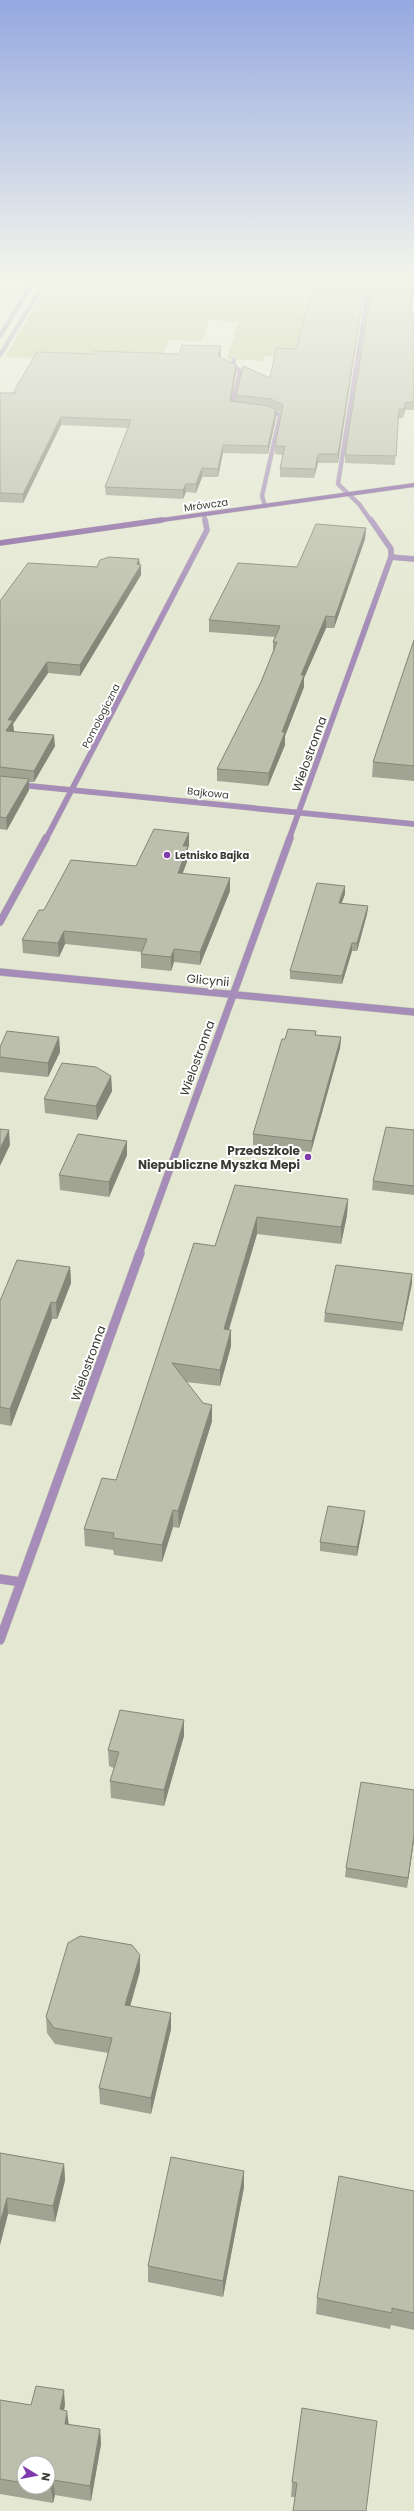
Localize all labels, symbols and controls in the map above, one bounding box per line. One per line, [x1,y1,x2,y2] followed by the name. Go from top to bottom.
[183,494,229,516] street label: Mrówcza
[78,681,124,751] street label: Pomologiczna
[288,714,330,794] street label: Wielostronna
[186,783,230,803] street label: Bajkowa
[175,848,249,863] place label: Letnisko Bajka
[162,850,172,860] marker: Letnisko Bajka
[186,970,230,990] street label: Glicynii
[176,1018,218,1098] street label: Wielostronna
[138,1142,301,1173] place label: Przedszkole Niepubliczne Myszka Mepi
[303,1152,313,1162] marker: Przedszkole Niepubliczne Myszka Mepi
[67,1323,109,1403] street label: Wielostronna
[16,2455,56,2495] north arrow
[37,2471,54,2482] text: N

